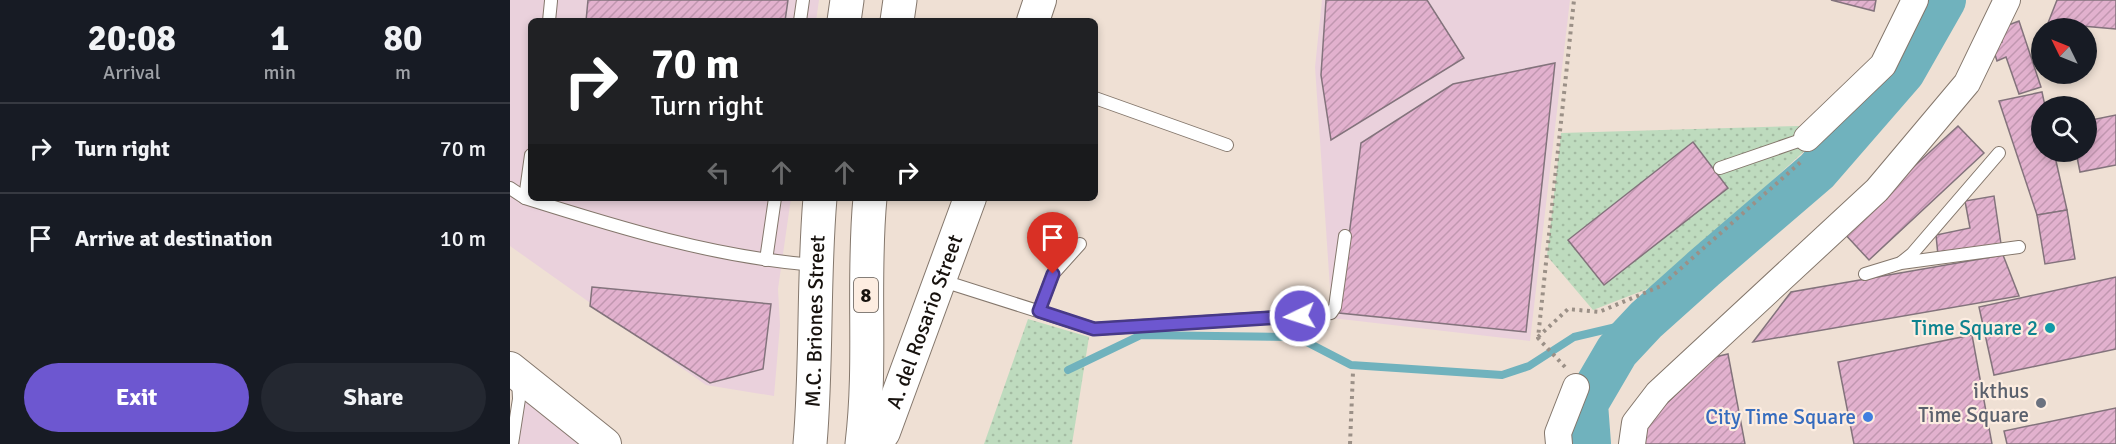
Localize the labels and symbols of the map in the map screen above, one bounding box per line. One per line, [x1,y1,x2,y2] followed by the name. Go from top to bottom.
[2031,18,2097,84] north arrow
[1027,212,1078,274] pin
[881,231,968,412] street label: A. del Rosario Street
[800,234,830,408] street label: M.C. Briones Street
[854,278,878,312] road number: 8
[1268,284,1332,348] position arrow
[1911,315,2038,341] place label: Time Square 2
[2043,321,2057,335] marker: Time Square 2
[1918,378,2029,428] place label: ikthus Time Square
[2034,396,2048,410] marker: ikthus Time Square
[1705,404,1856,430] place label: City Time Square
[1861,410,1875,424] marker: City Time Square

